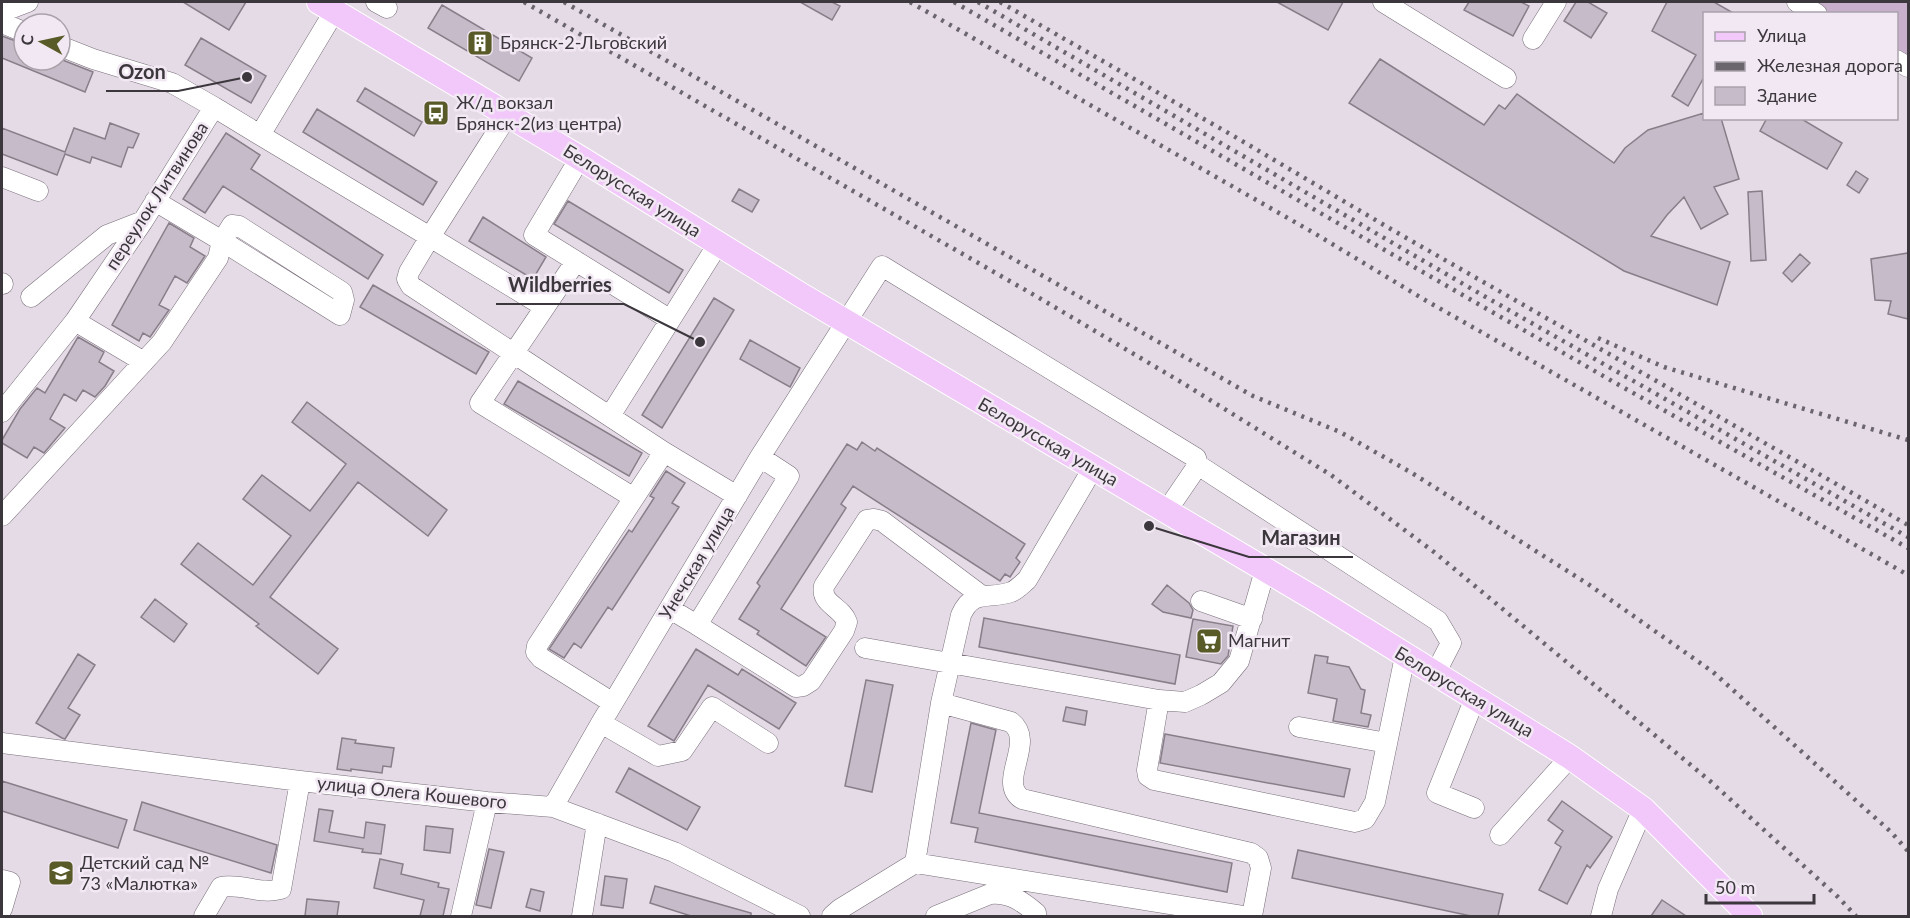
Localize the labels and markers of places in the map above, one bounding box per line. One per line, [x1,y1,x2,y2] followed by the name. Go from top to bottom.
[465,28,495,58] building icon: Брянск-2-Льговский
[500,31,667,53] place label: Брянск-2-Льговский
[106,53,178,91] callout: Ozon
[456,91,621,134] place label: Ж/д вокзал Брянск-2(из центра)
[421,98,451,128] bus stop icon: Ж/д вокзал Брянск-2(из центра)
[496,266,624,304] callout: Wildberries
[1249,519,1353,557] callout: Магазин
[1194,626,1224,656] supermarket icon: Магнит
[1228,629,1290,651] place label: Магнит
[80,851,209,894] place label: Детский сад № 73 «Малютка»
[46,858,76,888] school or university icon: Детский сад № 73 «Малютка»

